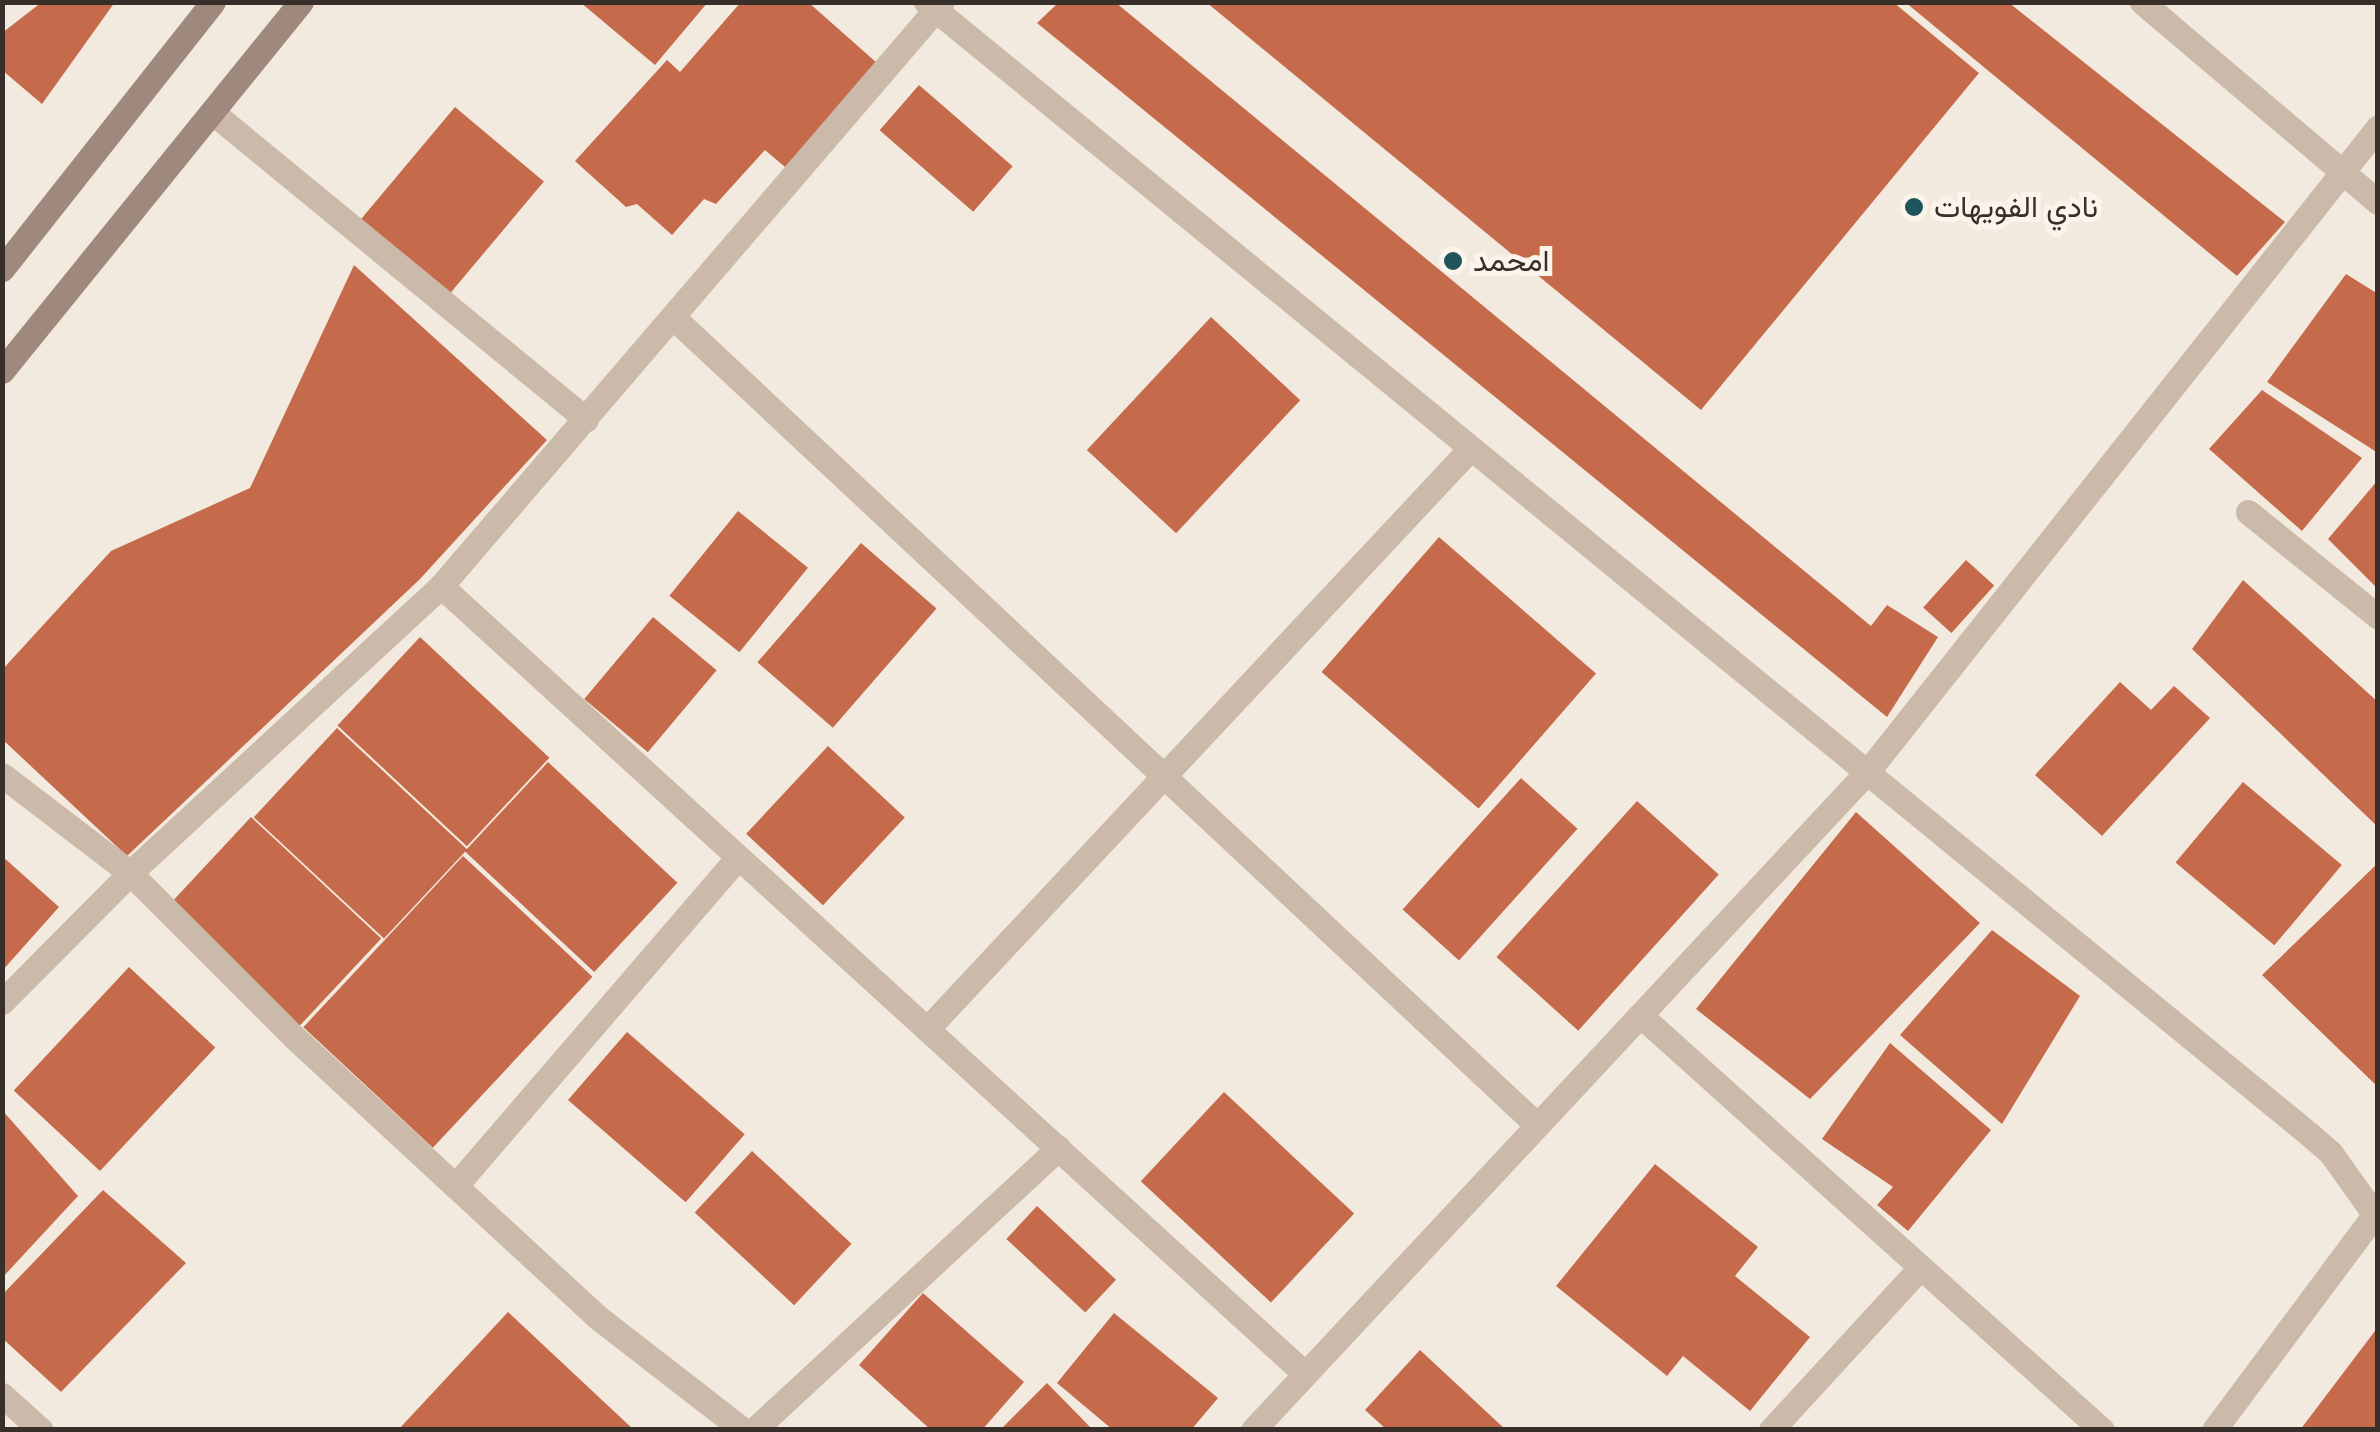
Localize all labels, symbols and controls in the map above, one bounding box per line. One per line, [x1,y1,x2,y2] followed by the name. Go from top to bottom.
[1934,189,2098,225] place label: نادي الفويهات
[1903,196,1925,218] marker: نادي الفويهات
[1473,243,1550,279] place label: امحمد
[1442,250,1464,272] marker: امحمد

